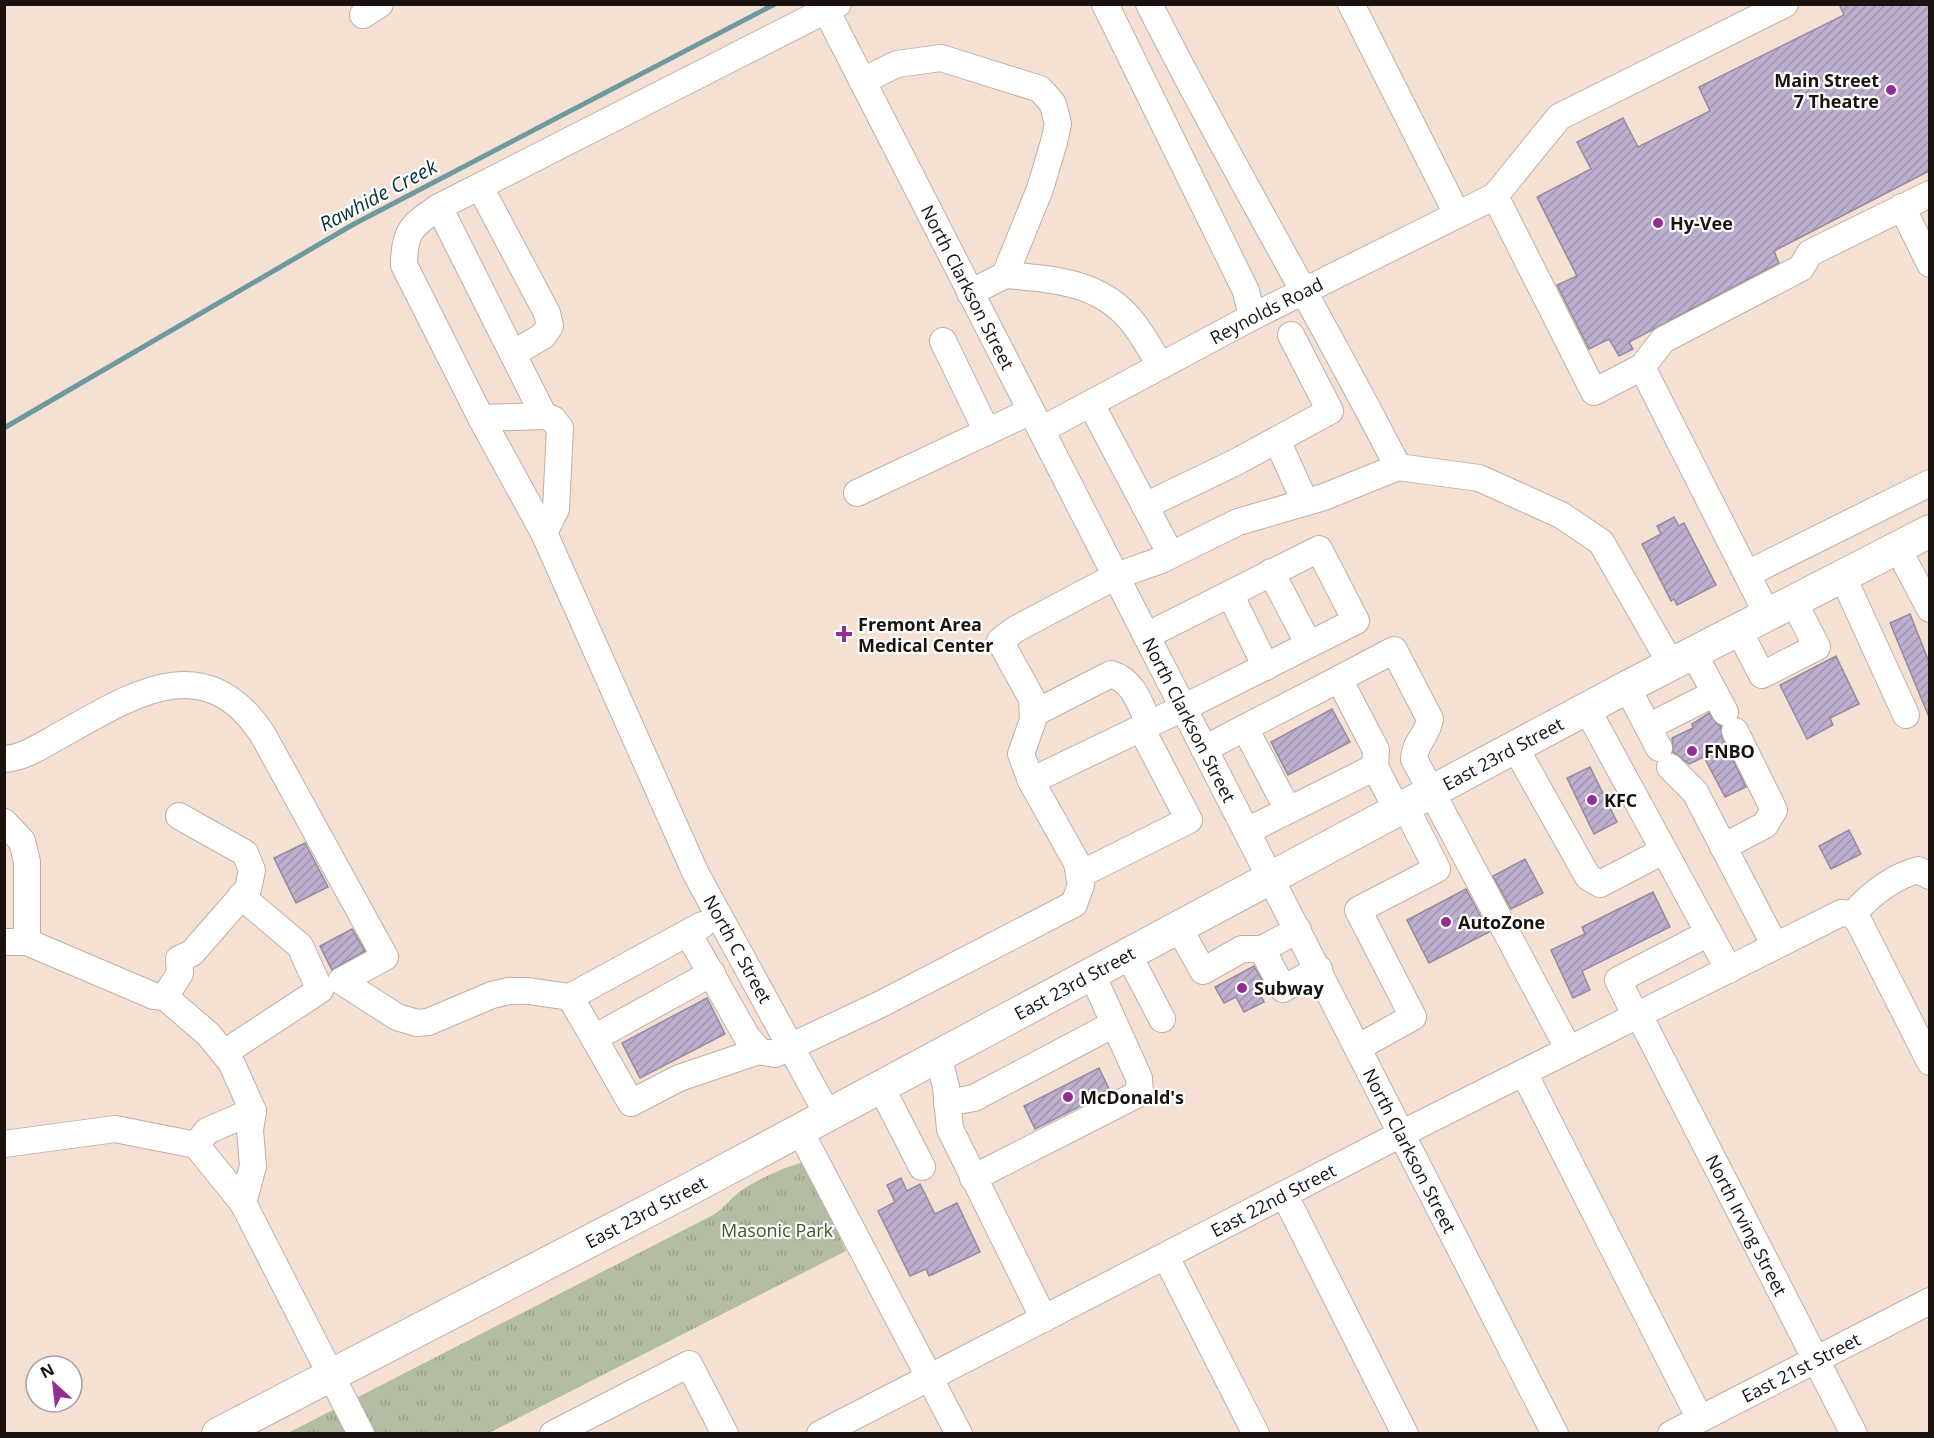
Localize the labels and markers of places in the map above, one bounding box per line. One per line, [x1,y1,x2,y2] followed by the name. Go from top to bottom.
[1774,68,1879,113] place label: Main Street 7 Theatre
[1884,83,1898,97] marker: Main Street 7 Theatre
[1670,211,1733,235] place label: Hy-Vee
[1651,216,1665,230] marker: Hy-Vee
[858,612,993,657] place label: Fremont Area Medical Center
[835,625,853,643] marker: Fremont Area Medical Center
[1704,739,1755,763] place label: FNBO
[1685,744,1699,758] marker: FNBO
[1604,788,1637,812] place label: KFC
[1585,793,1599,807] marker: KFC
[1458,910,1545,934] place label: AutoZone
[1439,915,1453,929] marker: AutoZone
[1254,976,1324,1000] place label: Subway
[1235,981,1249,995] marker: Subway
[1080,1085,1184,1109] place label: McDonald's
[1061,1090,1075,1104] marker: McDonald's

